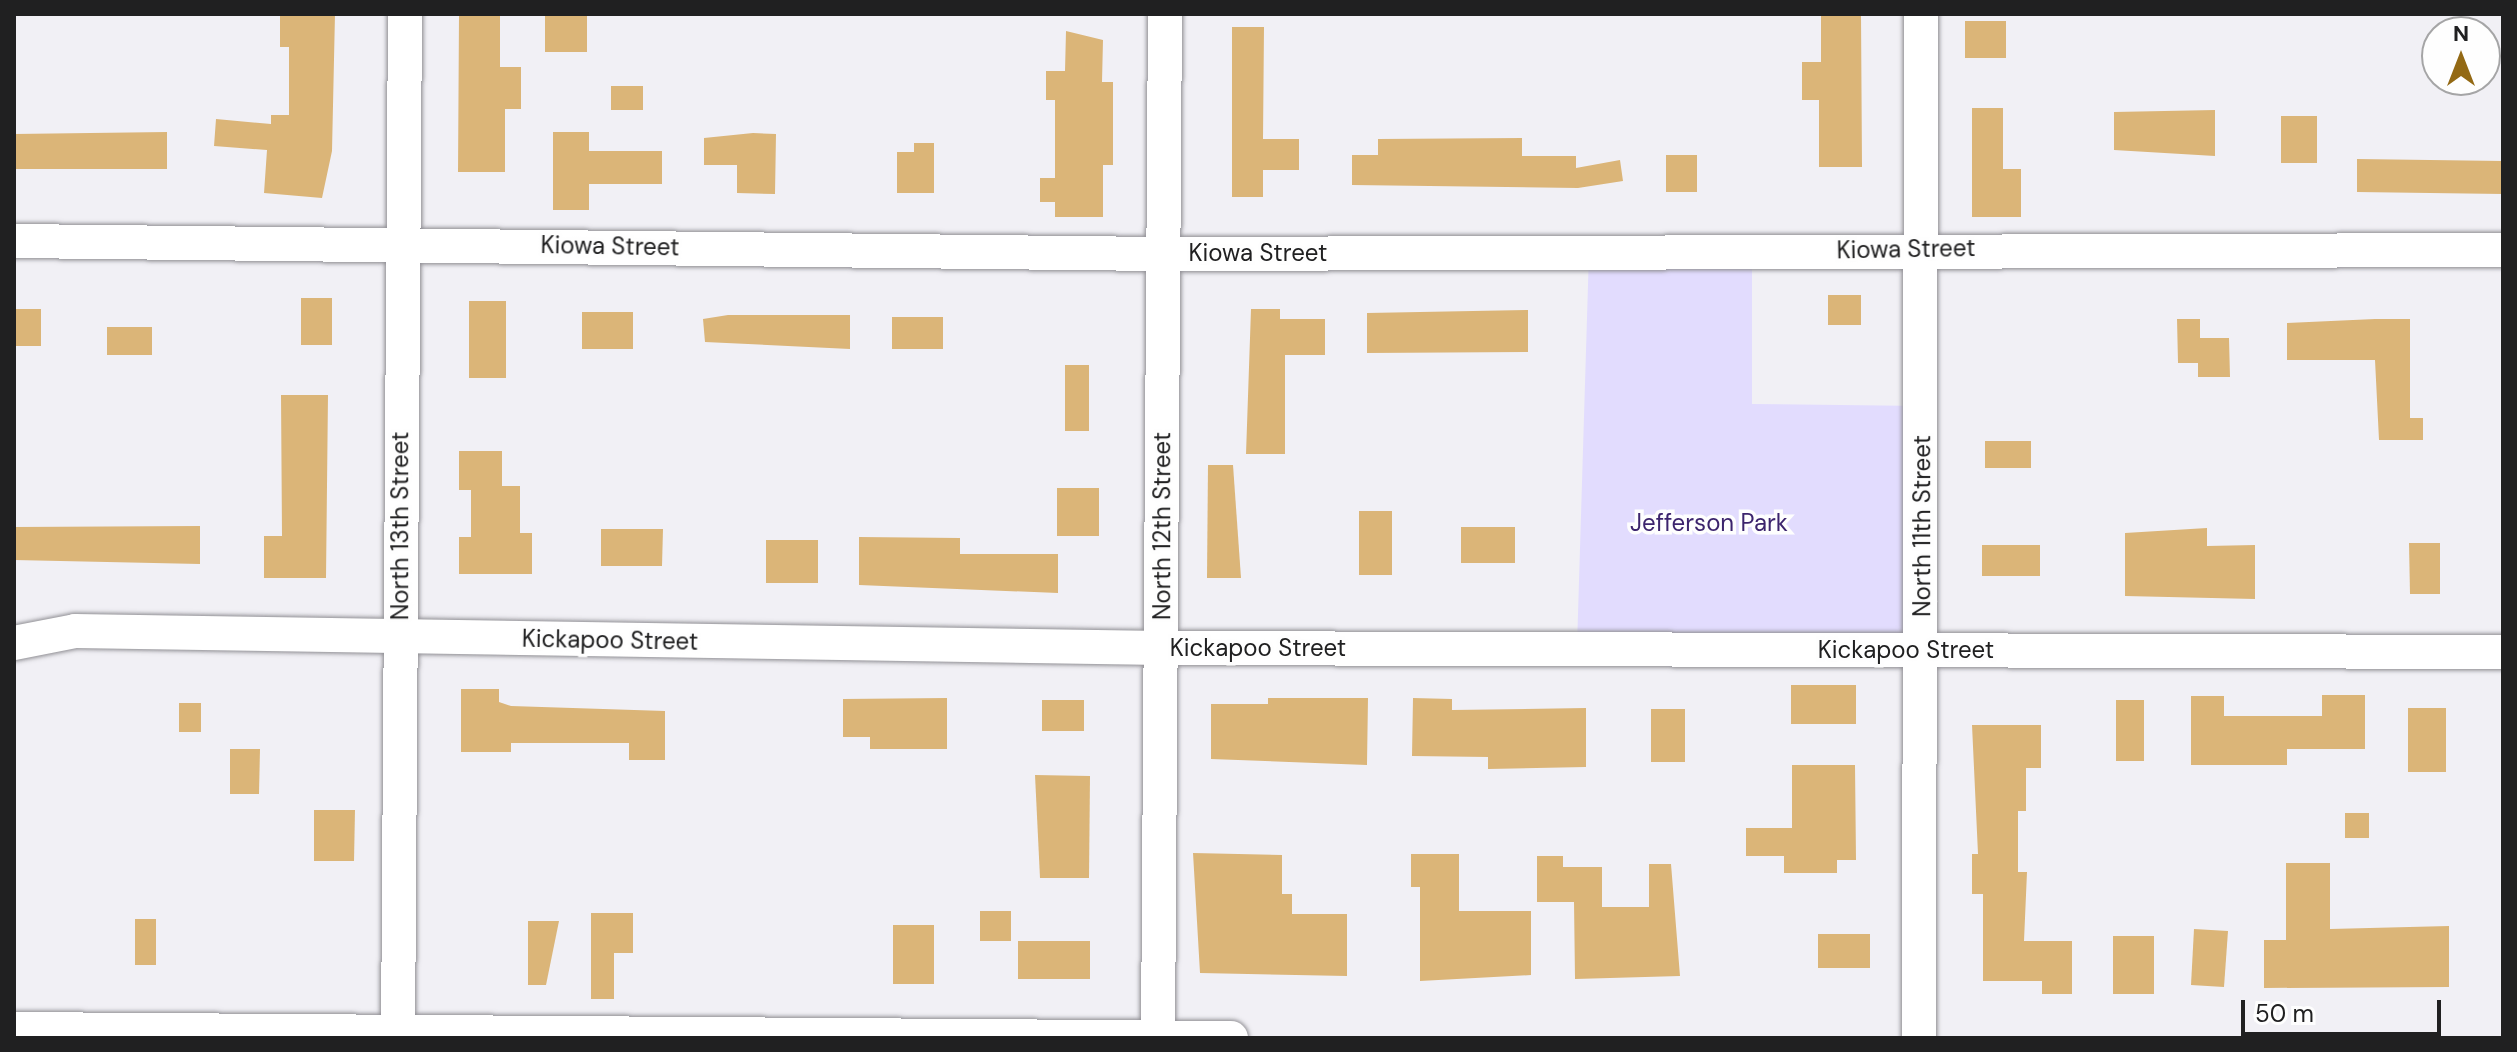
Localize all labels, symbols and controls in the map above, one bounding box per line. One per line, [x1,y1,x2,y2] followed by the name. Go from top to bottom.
[2421,16,2501,96] north arrow
[2453,19,2469,48] text: N
[540,230,680,262] street label: Kiowa Street
[1836,233,1976,265] street label: Kiowa Street
[1189,239,1327,267] street label: Kiowa Street
[386,432,414,620] street label: North 13th Street
[1148,432,1176,620] street label: North 12th Street
[1908,435,1936,617] street label: North 11th Street
[1630,509,1788,537] park label: Jefferson Park
[522,624,698,656] street label: Kickapoo Street
[1170,634,1346,662] street label: Kickapoo Street
[1818,636,1994,664] street label: Kickapoo Street
[2245,984,2445,1034] scale bar
[2255,998,2314,1029] text: 50 m

